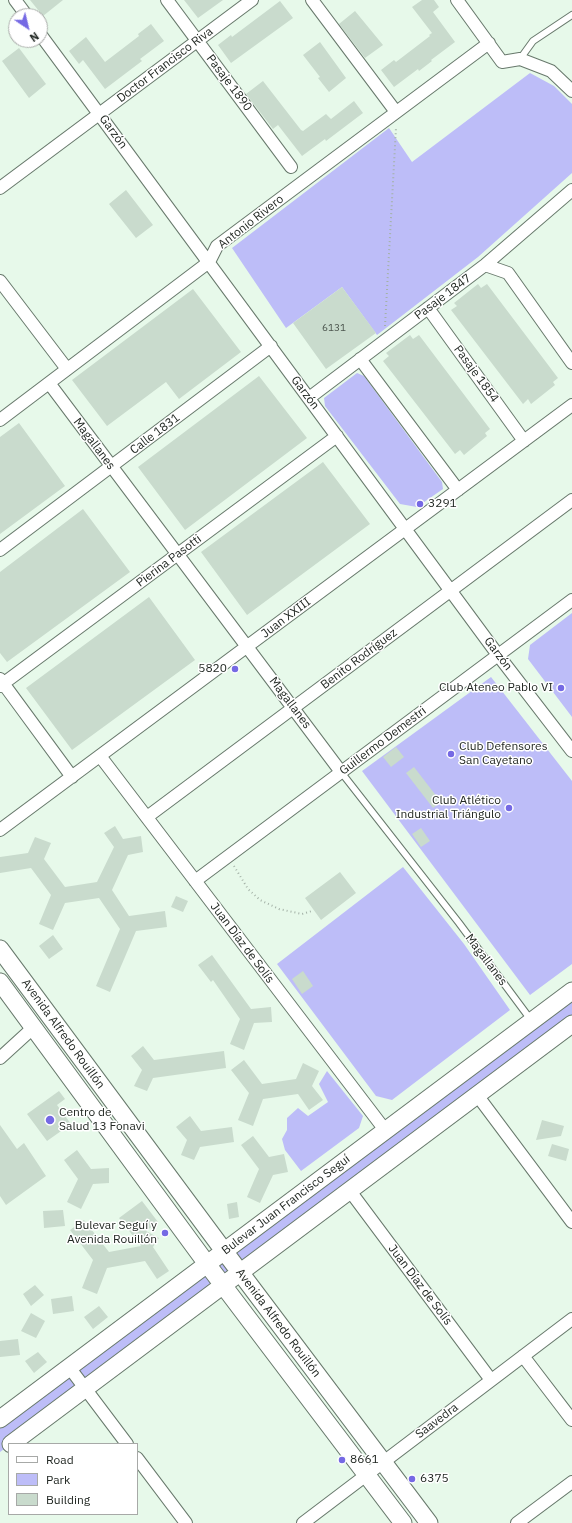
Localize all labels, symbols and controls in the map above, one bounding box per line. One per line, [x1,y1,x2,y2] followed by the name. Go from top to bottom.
[8,8,48,48] north arrow
[114,24,216,106] street label: Doctor Francisco Riva
[27,29,42,45] text: N
[203,52,255,114] street label: Pasaje 1890
[96,112,130,152] street label: Garzón
[215,192,287,252] street label: Antonio Rivero
[412,271,474,323] street label: Pasaje 1847
[322,322,346,334] house number: 6131
[450,343,502,405] street label: Pasaje 1854
[288,373,322,413] street label: Garzón
[127,411,183,457] street label: Calle 1831
[70,415,118,473] street label: Magallanes
[428,497,457,511] place label: 3291
[415,499,425,509] marker: 3291
[134,532,204,590] street label: Pierina Pasotti
[258,595,314,641] street label: Juan XXIII
[318,626,400,692] street label: Benito Rodríguez
[481,634,515,674] street label: Garzón
[198,662,227,676] place label: 5820
[230,664,240,674] marker: 5820
[266,674,314,732] street label: Magallanes
[439,681,553,695] place label: Club Ateneo Pablo VI
[556,683,566,693] marker: Club Ateneo Pablo VI
[337,704,429,778] street label: Guillermo Demestri
[459,740,548,768] place label: Club Defensores San Cayetano
[446,749,456,759] marker: Club Defensores San Cayetano
[396,794,501,822] place label: Club Atlético Industrial Triángulo
[504,803,514,813] marker: Club Atlético Industrial Triángulo
[207,900,277,986] street label: Juan Díaz de Solís
[462,931,510,989] street label: Magallanes
[18,976,108,1092] street label: Avenida Alfredo Rouillón
[59,1106,145,1134] place label: Centro de Salud 13 Fonavi
[44,1114,56,1126] marker: Centro de Salud 13 Fonavi
[219,1152,353,1258] street label: Bulevar Juan Francisco Seguí
[67,1219,157,1247] place label: Bulevar Seguí y Avenida Rouillón
[160,1228,170,1238] marker: Bulevar Seguí y Avenida Rouillón
[385,1242,455,1328] street label: Juan Díaz de Solís
[232,1266,324,1380] street label: Avenida Alfredo Rouillón
[413,1400,461,1442] street label: Saavedra
[8,1443,138,1515] legend
[46,1452,74,1467] text: Road
[350,1453,379,1467] place label: 8661
[337,1455,347,1465] marker: 8661
[46,1472,70,1487] text: Park
[420,1472,449,1486] place label: 6375
[407,1474,417,1484] marker: 6375
[46,1492,90,1507] text: Building

